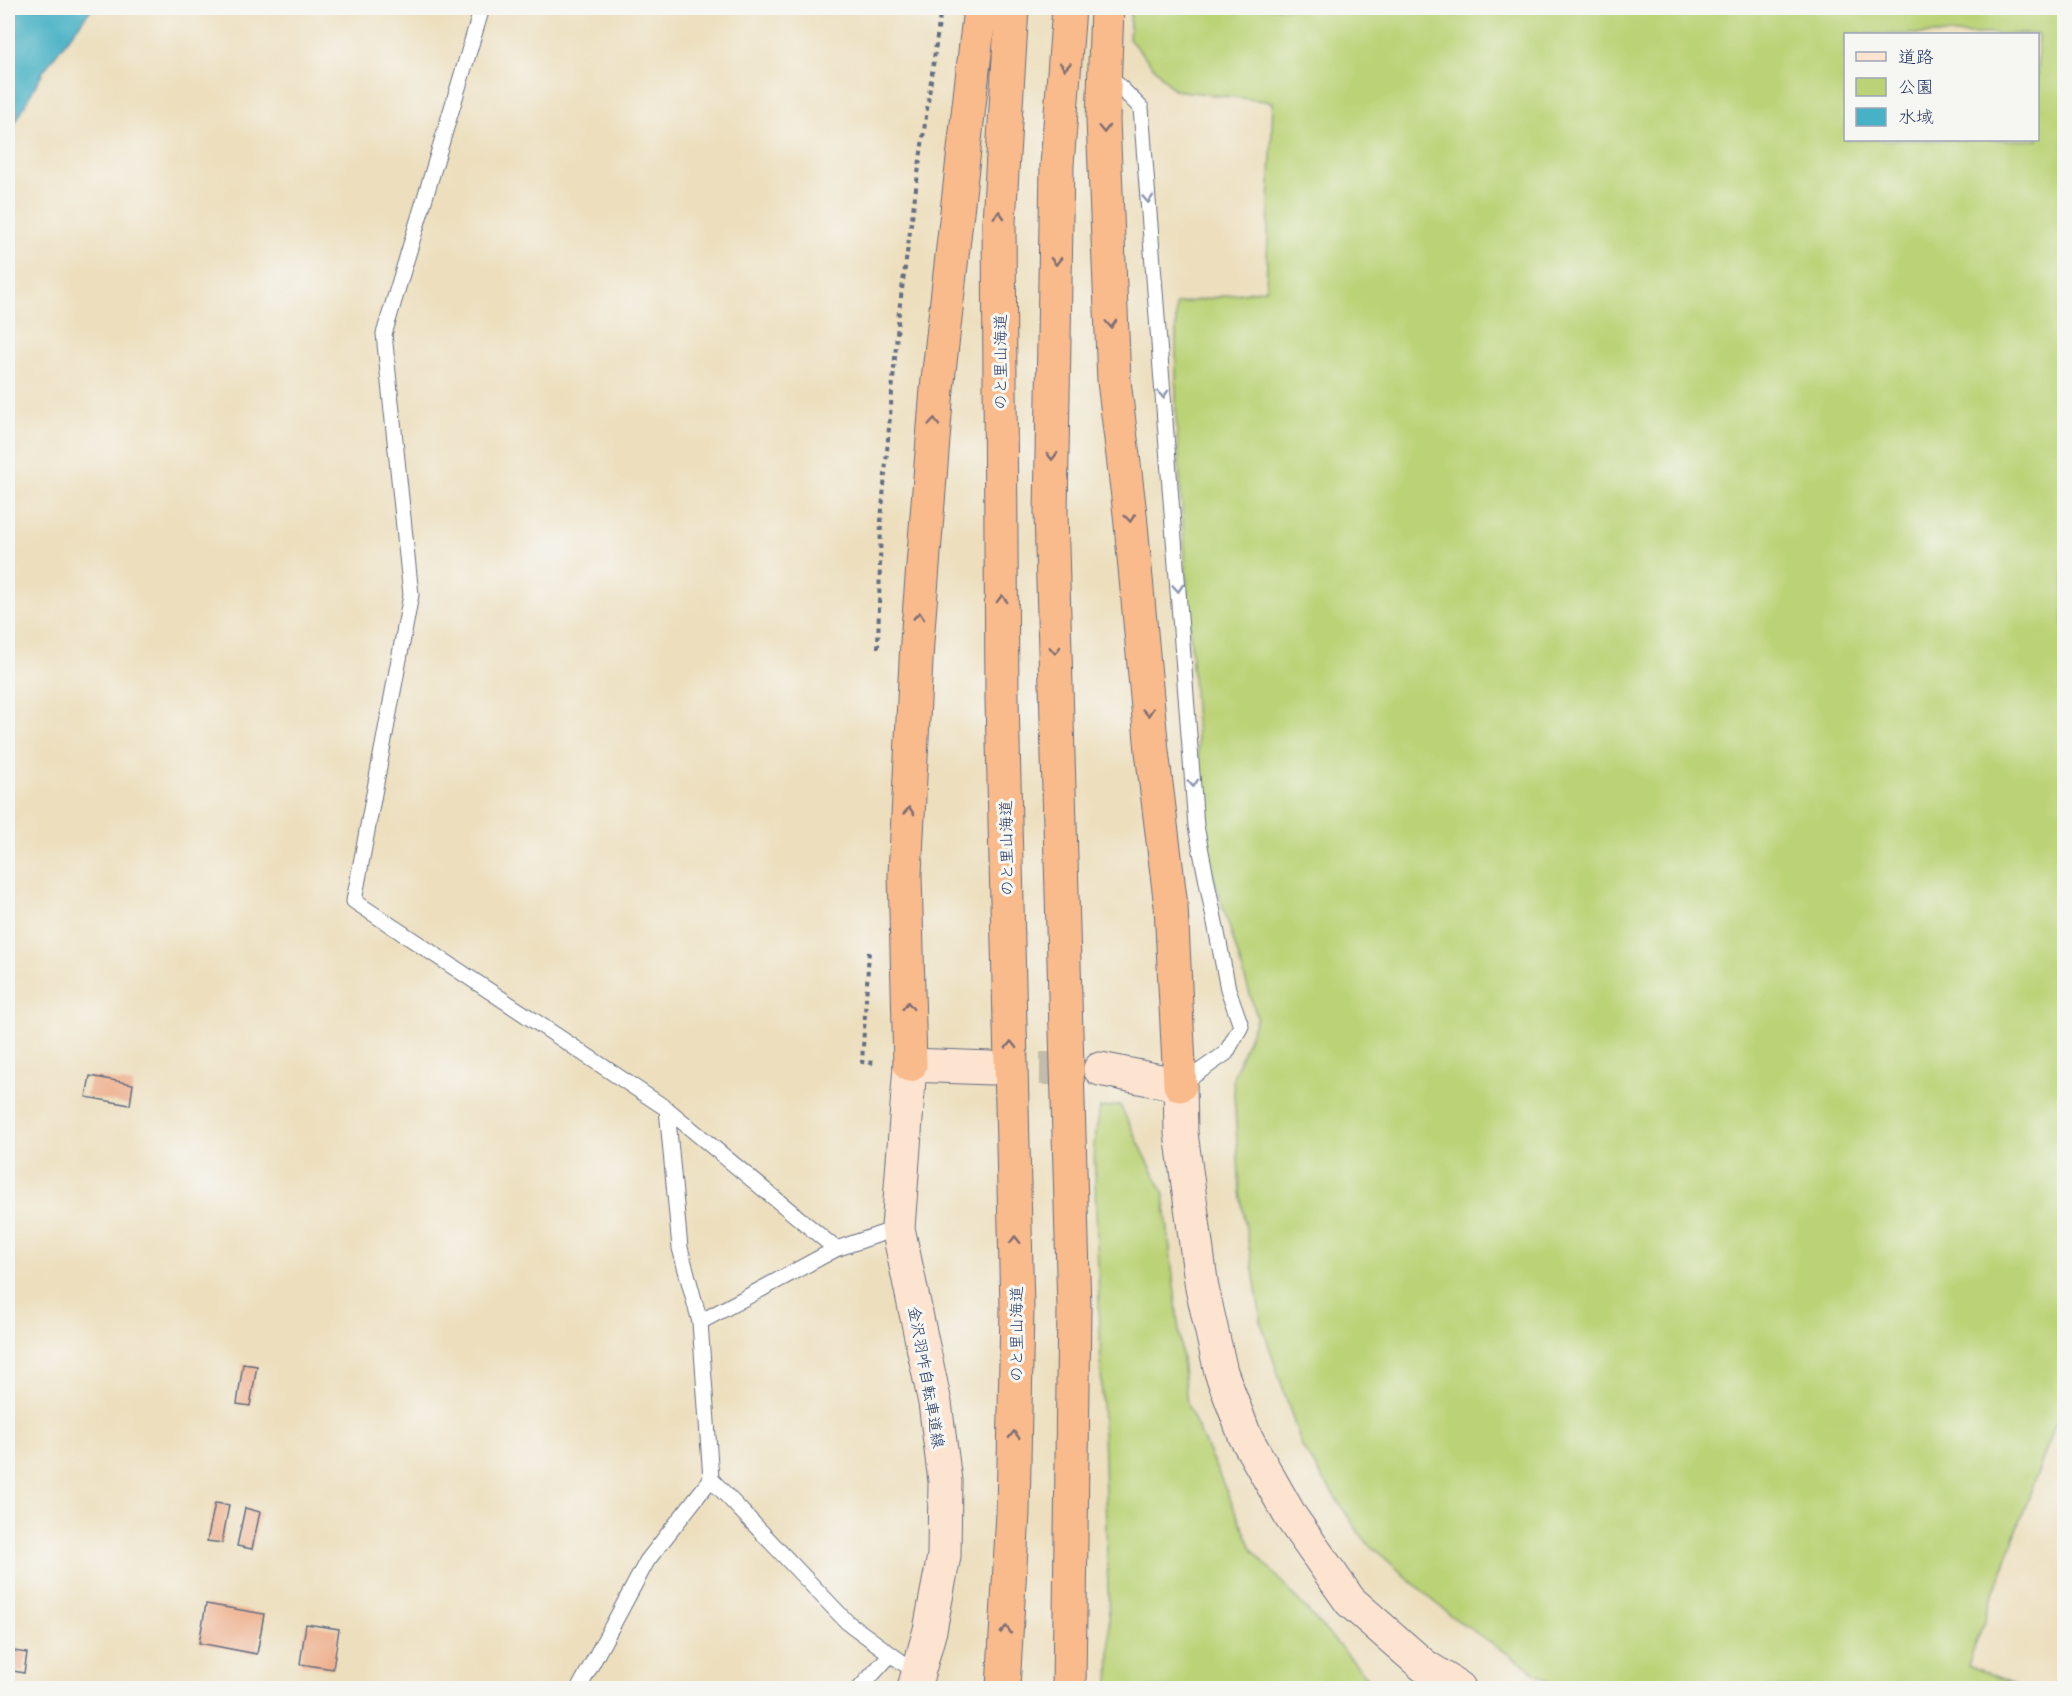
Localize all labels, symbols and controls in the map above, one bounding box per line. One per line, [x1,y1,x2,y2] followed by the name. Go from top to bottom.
[1844,33,2039,141] legend
[1898,44,1934,69] text: 道路
[1059,61,1072,70] one-way arrow
[1898,74,1934,99] text: 公園
[1898,104,1934,129] text: 水域
[1097,124,1110,133] one-way arrow
[1141,195,1154,204] one-way arrow
[993,211,1006,220] one-way arrow
[1049,256,1062,265] one-way arrow
[989,314,1011,410] street label: のと里山海道
[1105,319,1118,328] one-way arrow
[1156,389,1169,398] one-way arrow
[927,418,940,427] one-way arrow
[1046,451,1058,460] one-way arrow
[1123,513,1136,522] one-way arrow
[1171,584,1184,593] one-way arrow
[996,595,1008,604] one-way arrow
[912,612,925,621] one-way arrow
[1048,646,1061,655] one-way arrow
[1142,707,1155,716] one-way arrow
[1186,778,1199,787] one-way arrow
[994,800,1018,896] street label: のと里山海道
[902,807,915,816] one-way arrow
[902,1002,915,1011] one-way arrow
[1004,1041,1017,1050] one-way arrow
[1009,1236,1021,1245] one-way arrow
[1005,1286,1027,1382] street label: のと里山海道
[904,1304,950,1450] street label: 金沢羽咋自転車道線
[1008,1431,1020,1440] one-way arrow
[1000,1626,1013,1635] one-way arrow

